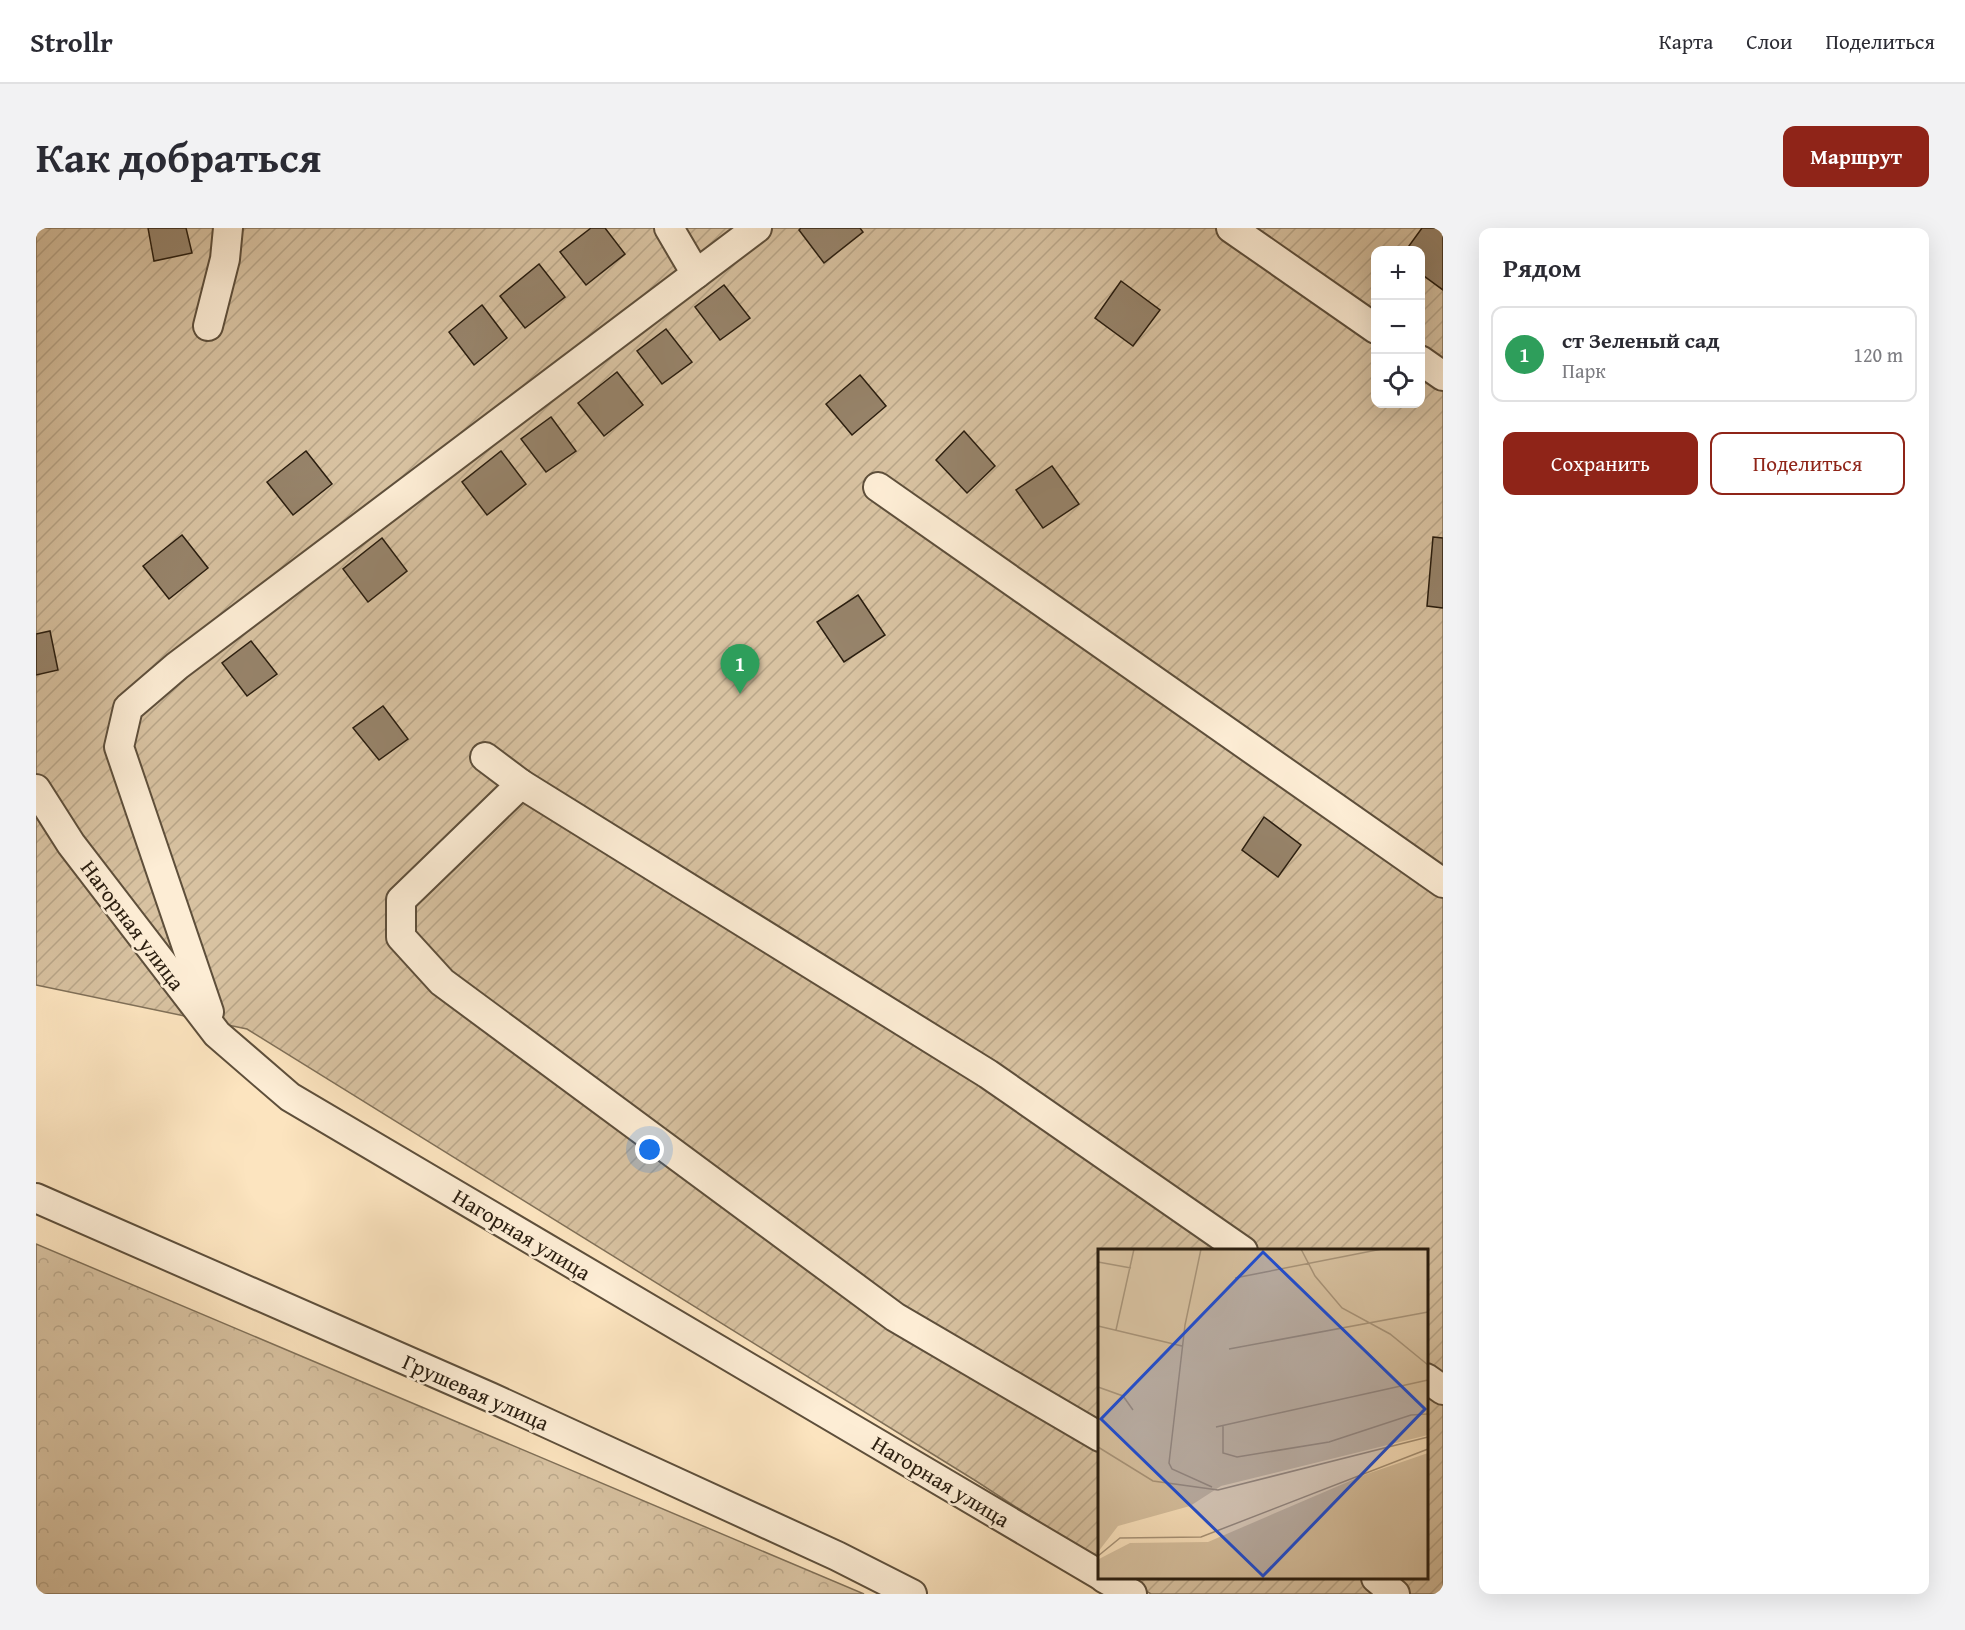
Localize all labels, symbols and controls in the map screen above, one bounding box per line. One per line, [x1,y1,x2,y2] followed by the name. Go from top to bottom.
[30,21,113,62] text: Strollr
[1659,26,1713,57] text: Карта
[1746,26,1792,57] text: Слои
[1825,26,1935,57] text: Поделиться
[36,126,321,187] text: Как добраться
[1783,126,1929,187] button: Маршрут
[1371,246,1425,408] map controls
[1371,246,1425,300] button: +
[1503,248,1581,287] text: Рядом
[1371,300,1425,354] button: −
[1562,324,1720,356] text: ст Зеленый сад
[1519,340,1530,369] text: 1
[1853,340,1903,369] text: 120 m
[1371,354,1425,408] button: locate
[1562,356,1606,385] text: Парк
[1503,432,1698,495] button: Сохранить
[1710,432,1905,495] button: Поделиться
[720,644,760,694] pin: 1
[73,853,193,997] street label: Нагорная улица
[635,1135,664,1164] your location
[447,1180,598,1288] street label: Нагорная улица
[1098,1249,1428,1579] inset map
[398,1345,555,1439] street label: Грушевая улица
[866,1427,1017,1535] street label: Нагорная улица

